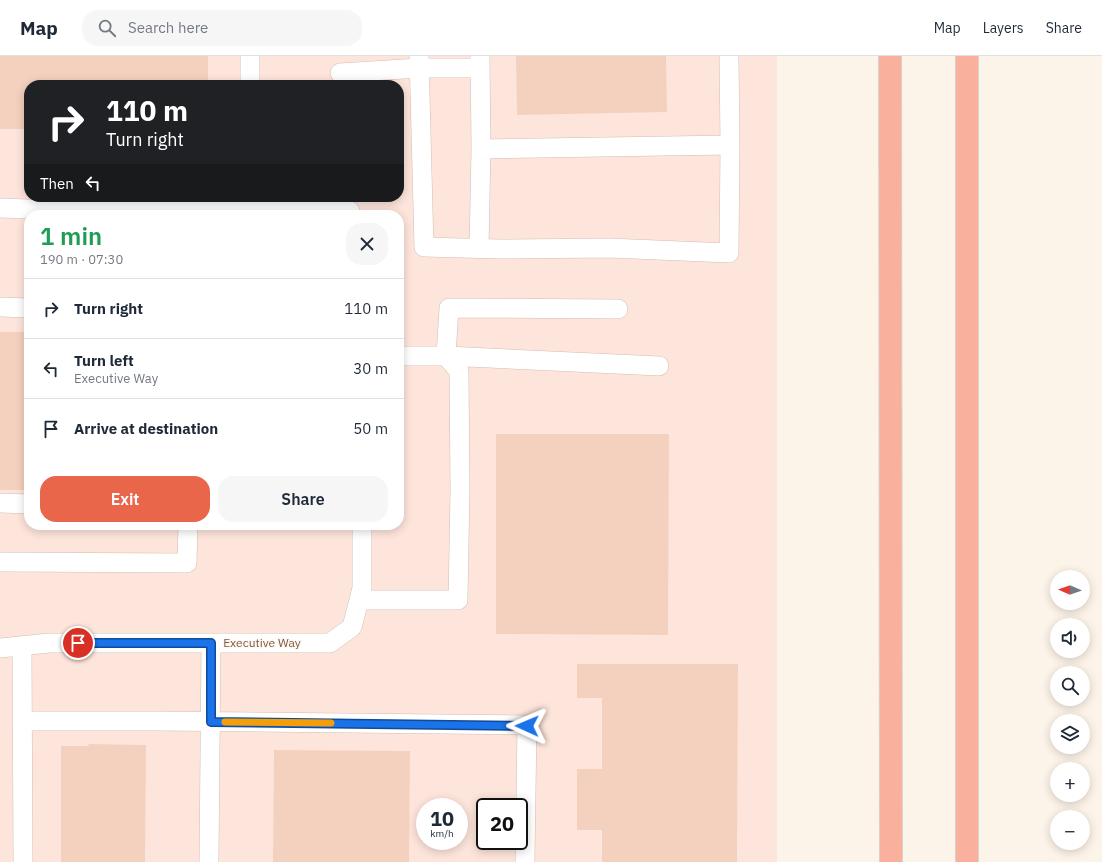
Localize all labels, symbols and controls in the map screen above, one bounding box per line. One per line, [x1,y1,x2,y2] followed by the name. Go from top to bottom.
[82,10,362,46] search box
[20,16,58,40] text: Map
[96,17,118,39] icon: search
[128,18,208,37] text: Search here
[934,19,961,37] text: Map
[983,19,1024,37] text: Layers
[1046,19,1082,37] text: Share
[106,92,188,129] text: 110 m
[40,96,92,148] icon: right
[106,128,184,151] text: Turn right
[82,172,104,194] icon: left
[40,174,74,193] text: Then
[40,220,102,252] text: 1 min
[346,223,388,265] button: close
[40,251,123,268] text: 190 m · 07:30
[40,298,62,320] icon: right
[74,299,143,318] text: Turn right
[344,299,388,318] text: 110 m
[74,351,134,370] text: Turn left
[40,358,62,380] icon: left
[353,359,388,378] text: 30 m
[74,370,158,387] text: Executive Way
[40,418,62,440] icon: arrive
[74,419,218,438] text: Arrive at destination
[353,419,388,438] text: 50 m
[40,476,210,522] button: Exit
[218,476,388,522] button: Share
[1050,570,1090,610] north arrow
[1050,570,1090,850] map controls
[1050,618,1090,658] button: sound
[61,626,95,660] pin
[67,632,89,654] icon: arrive
[223,635,301,650] street label: Executive Way
[1050,666,1090,706] button: search
[506,705,548,747] position arrow
[1050,714,1090,754] button: layers
[1050,762,1090,802] button: +
[476,798,528,850] speed limit sign: 20
[430,805,454,832] text: 10
[1050,810,1090,850] button: −
[430,827,454,840] text: km/h

